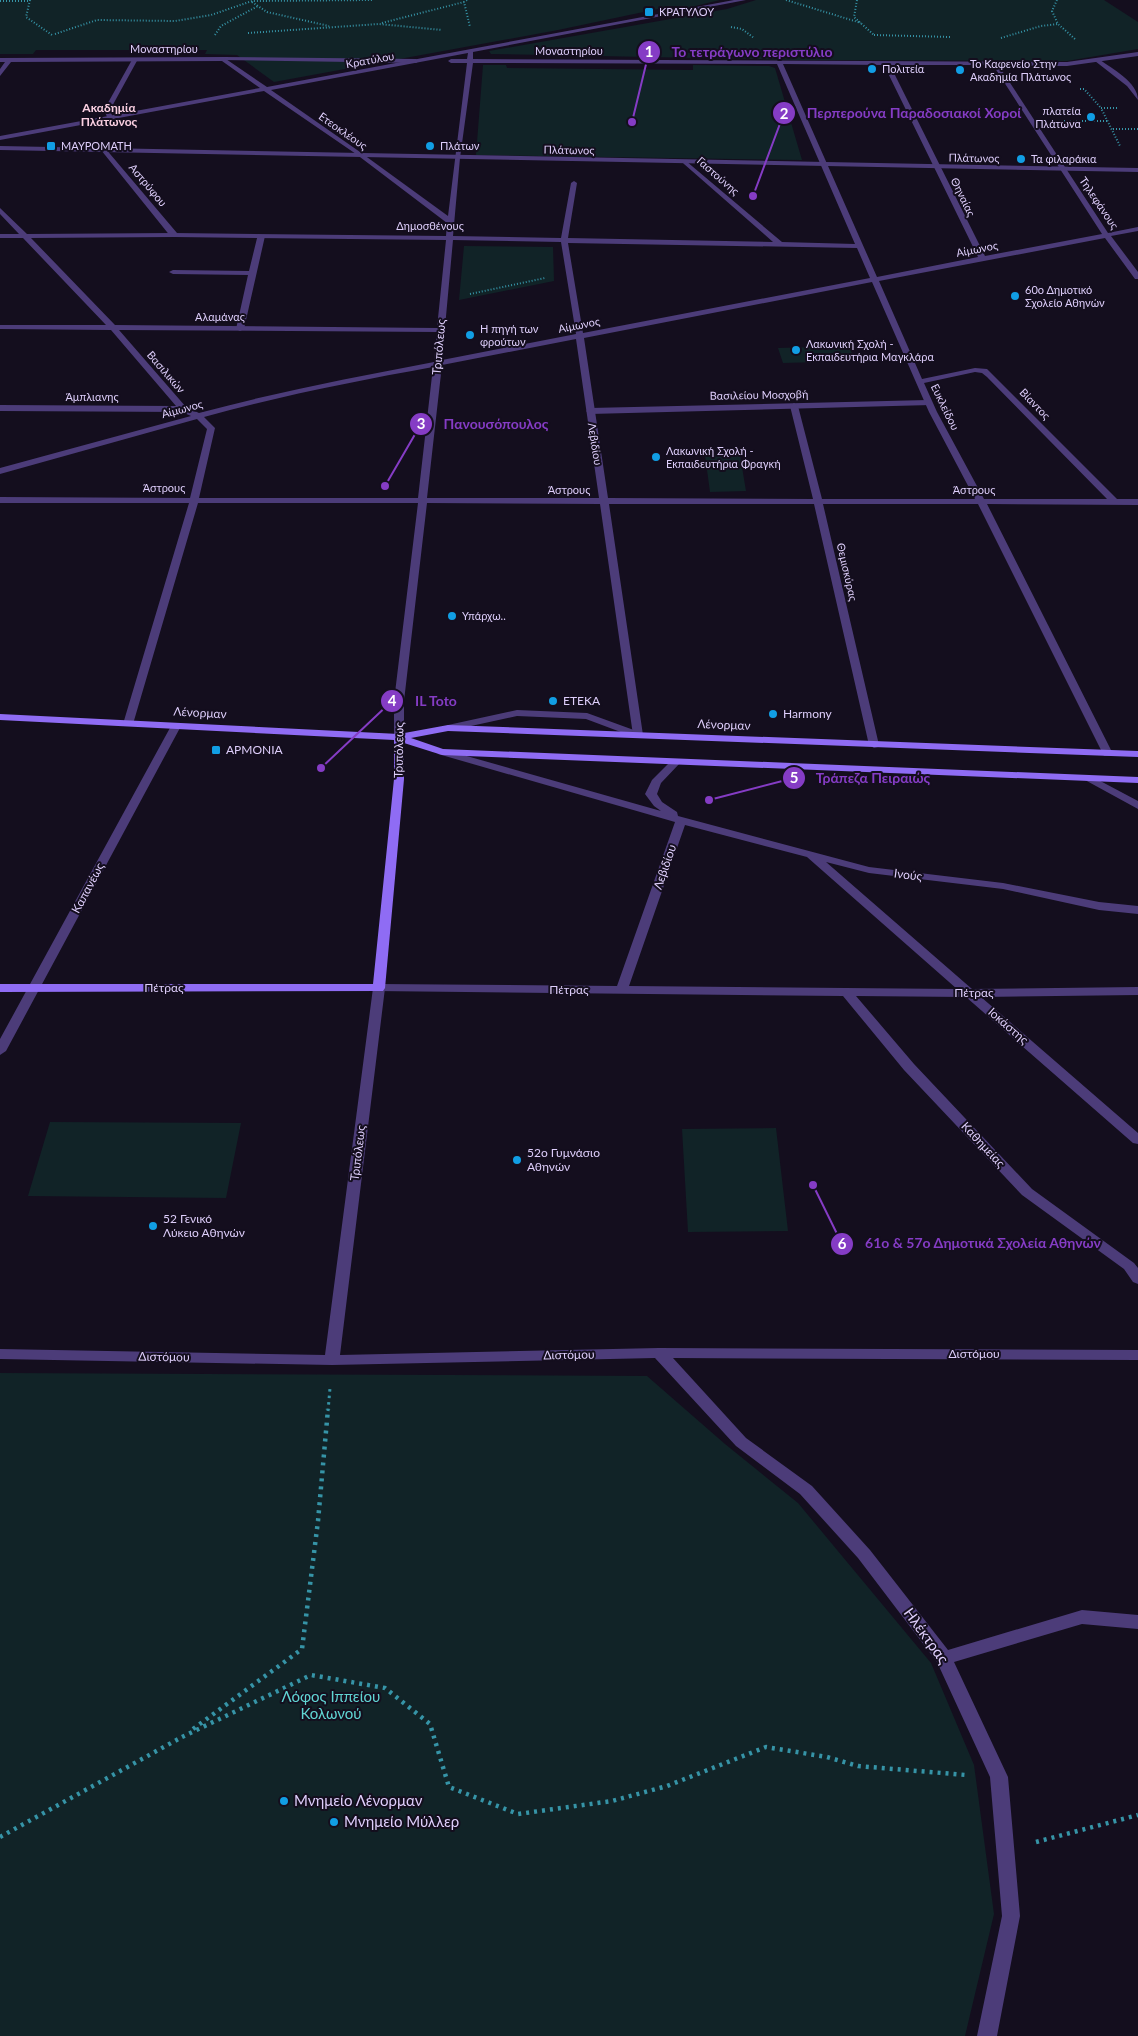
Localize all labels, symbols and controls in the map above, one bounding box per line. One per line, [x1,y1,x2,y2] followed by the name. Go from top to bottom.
[659,5,714,18] place label: ΚΡΑΤΥΛΟΥ
[643,6,655,18] marker: ΚΡΑΤΥΛΟΥ
[637,38,843,67] callout: Το τετράγωνο περιστύλιο
[130,42,198,55] street label: Μοναστηρίου
[645,42,653,60] text: 1
[672,43,832,60] text: Το τετράγωνο περιστύλιο
[535,44,603,57] street label: Μοναστηρίου
[345,49,395,70] street label: Κρατύλου
[970,57,1071,83] place label: Το Καφενείο Στην Ακαδημία Πλάτωνος
[882,62,925,75] place label: Πολιτεία
[866,63,878,75] marker: Πολιτεία
[954,64,966,76] marker: Το Καφενείο Στην Ακαδημία Πλάτωνος
[772,99,1031,128] callout: Περπερούνα Παραδοσιακοί Χοροί
[81,100,138,129] district label: Ακαδημία Πλάτωνος
[780,104,789,122] text: 2
[807,104,1021,121] text: Περπερούνα Παραδοσιακοί Χοροί
[1035,104,1081,130] place label: πλατεία Πλάτωνα
[317,109,370,152] street label: Ετεοκλέους
[1085,111,1097,123] marker: πλατεία Πλάτωνα
[61,139,132,152] place label: ΜΑΥΡΟΜΑΤΗ
[440,139,480,152] place label: Πλάτων
[45,140,57,152] marker: ΜΑΥΡΟΜΑΤΗ
[424,140,436,152] marker: Πλάτων
[544,143,594,156] street label: Πλάτωνος
[949,151,999,164] street label: Πλάτωνος
[1031,152,1097,165] place label: Τα φιλαράκια
[1015,153,1027,165] marker: Τα φιλαράκια
[695,154,742,197] street label: Γαστούνης
[127,161,170,209] street label: Αστρύφου
[1077,174,1122,231] street label: Τηλεφάνους
[948,175,978,218] street label: Θηναίας
[396,219,464,232] street label: Δημοσθένους
[955,238,999,259] street label: Αίμωνος
[1025,283,1105,309] place label: 60ο Δημοτικό Σχολείο Αθηνών
[1009,290,1021,302] marker: 60ο Δημοτικό Σχολείο Αθηνών
[195,310,245,323] street label: Αλαμάνας
[557,314,601,335] street label: Αίμωνος
[429,318,448,375] street label: Τριπόλεως
[480,322,539,348] place label: Η πηγή των φρούτων
[464,329,476,341] marker: Η πηγή των φρούτων
[806,337,934,363] place label: Λακωνική Σχολή - Εκπαιδευτήρια Μαγκλάρα
[790,344,802,356] marker: Λακωνική Σχολή - Εκπαιδευτήρια Μαγκλάρα
[145,348,188,396] street label: Βασιλικών
[929,382,962,432] street label: Ευκλείδου
[1017,385,1053,422] street label: Βίαντος
[710,387,808,402] street label: Βασιλείου Μοσχοβή
[65,390,119,403] street label: Άμπλιανης
[160,397,204,420] street label: Αίμωνος
[409,409,559,438] callout: Πανουσόπουλος
[417,414,425,432] text: 3
[444,415,549,432] text: Πανουσόπουλος
[586,422,605,466] street label: Λεβιδίου
[666,444,781,470] place label: Λακωνική Σχολή - Εκπαιδευτήρια Φραγκή
[650,451,662,463] marker: Λακωνική Σχολή - Εκπαιδευτήρια Φραγκή
[143,481,185,494] street label: Άστρους
[548,483,590,496] street label: Άστρους
[953,483,995,496] street label: Άστρους
[834,542,860,602] street label: Θεμισκύρας
[462,609,506,622] place label: Υπάρχω..
[446,610,458,622] marker: Υπάρχω..
[380,686,468,715] callout: IL Toto
[388,691,397,709] text: 4
[415,692,457,709] text: IL Toto
[563,693,601,708] place label: ΕΤΕΚΑ
[547,695,559,707] marker: ΕΤΕΚΑ
[173,704,227,721] street label: Λένορμαν
[783,706,833,721] place label: Harmony
[767,708,779,720] marker: Harmony
[697,716,751,733] street label: Λένορμαν
[391,722,406,778] street label: Τριπόλεως
[226,742,284,757] place label: ΑΡΜΟΝΙΑ
[210,744,222,756] marker: ΑΡΜΟΝΙΑ
[781,763,941,792] callout: Τράπεζα Πειραιώς
[790,768,798,786] text: 5
[816,769,931,786] text: Τράπεζα Πειραιώς
[650,842,679,891] street label: Λεβιδίου
[68,860,107,916] street label: Καπανέως
[893,865,923,884] street label: Ινούς
[144,980,184,995] street label: Πέτρας
[549,982,589,997] street label: Πέτρας
[954,985,994,1000] street label: Πέτρας
[985,1004,1032,1047] street label: Ιοκάστης
[958,1119,1009,1171] street label: Καθημείας
[347,1124,368,1182] street label: Τριπόλεως
[527,1145,600,1174] place label: 52ο Γυμνάσιο Αθηνών
[511,1154,523,1166] marker: 52ο Γυμνάσιο Αθηνών
[163,1211,245,1240] place label: 52 Γενικό Λύκειο Αθηνών
[147,1220,159,1232] marker: 52 Γενικό Λύκειο Αθηνών
[829,1229,1111,1258] callout: 61ο & 57ο Δημοτικά Σχολεία Αθηνών
[838,1234,847,1252] text: 6
[865,1234,1102,1251] text: 61ο & 57ο Δημοτικά Σχολεία Αθηνών
[948,1346,1000,1361] street label: Διστόμου
[543,1347,595,1362] street label: Διστόμου
[138,1349,190,1364] street label: Διστόμου
[901,1604,953,1667] street label: Ηλέκτρας
[282,1687,380,1722] park label: Λόφος Ιππείου Κολωνού
[294,1791,423,1809] place label: Μνημείο Λένορμαν
[278,1795,290,1807] marker: Μνημείο Λένορμαν
[344,1812,459,1830] place label: Μνημείο Μύλλερ
[328,1816,340,1828] marker: Μνημείο Μύλλερ

